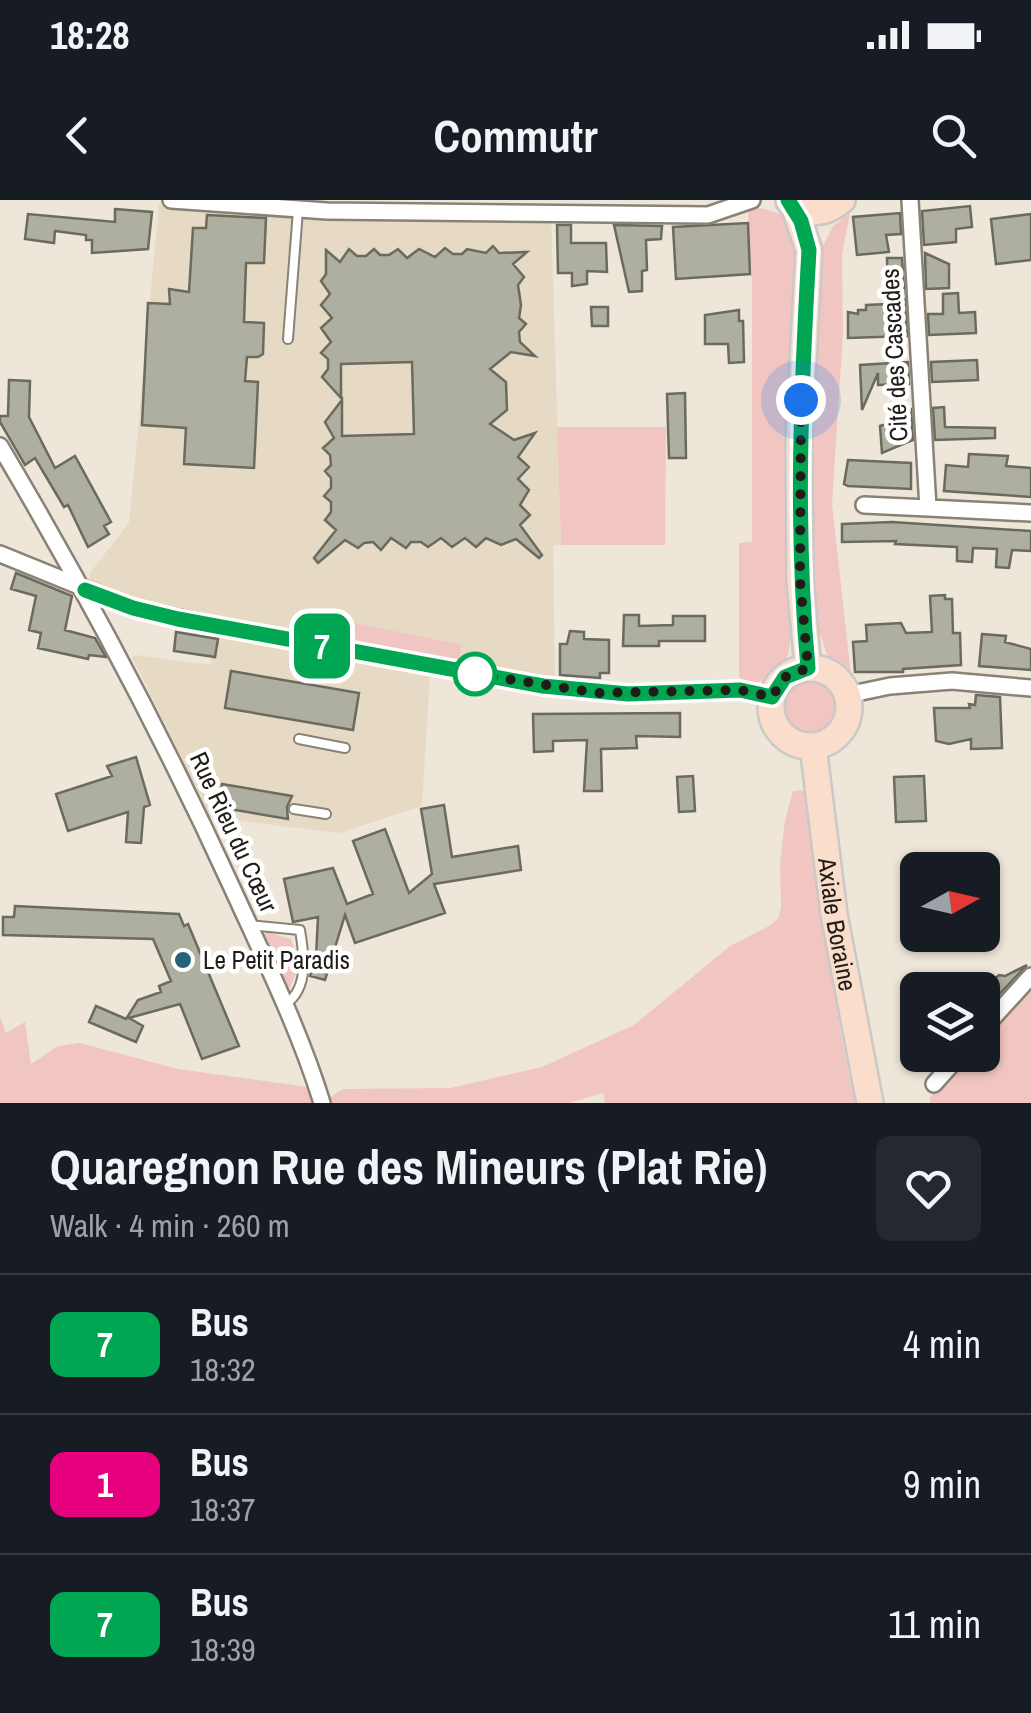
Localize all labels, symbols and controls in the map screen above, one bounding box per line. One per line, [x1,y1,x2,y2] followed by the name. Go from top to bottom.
[50,10,130,61] text: 18:28
[434,105,597,166] text: Commutr
[50,108,105,163] icon: back
[926,108,981,163] icon: search
[872,268,916,442] street label: Cité des Cascades
[776,375,826,425] your location
[290,614,354,678] line badge: 7
[314,623,330,670] text: 7
[454,653,496,695] unlabelled marker
[182,746,286,918] street label: Rue Rieu du Cœur
[900,852,1000,952] north arrow
[900,852,1000,1072] map controls
[810,855,865,994] street label: Axiale Boraine
[203,943,350,977] place label: Le Petit Paradis
[172,949,194,971] marker: Le Petit Paradis
[900,972,1000,1072] button: layers
[50,1134,767,1199] text: Quaregnon Rue des Mineurs (Plat Rie)
[876,1136,981,1241] button: heart
[50,1204,290,1247] text: Walk · 4 min · 260 m
[190,1297,249,1348] text: Bus
[903,1319,981,1370] text: 4 min
[97,1321,113,1368] text: 7
[190,1348,256,1391] text: 18:32
[190,1437,249,1488] text: Bus
[903,1459,981,1510] text: 9 min
[97,1461,113,1508] text: 1
[190,1488,256,1531] text: 18:37
[190,1577,249,1628] text: Bus
[888,1599,981,1650] text: 11 min
[97,1601,113,1648] text: 7
[190,1628,256,1671] text: 18:39

